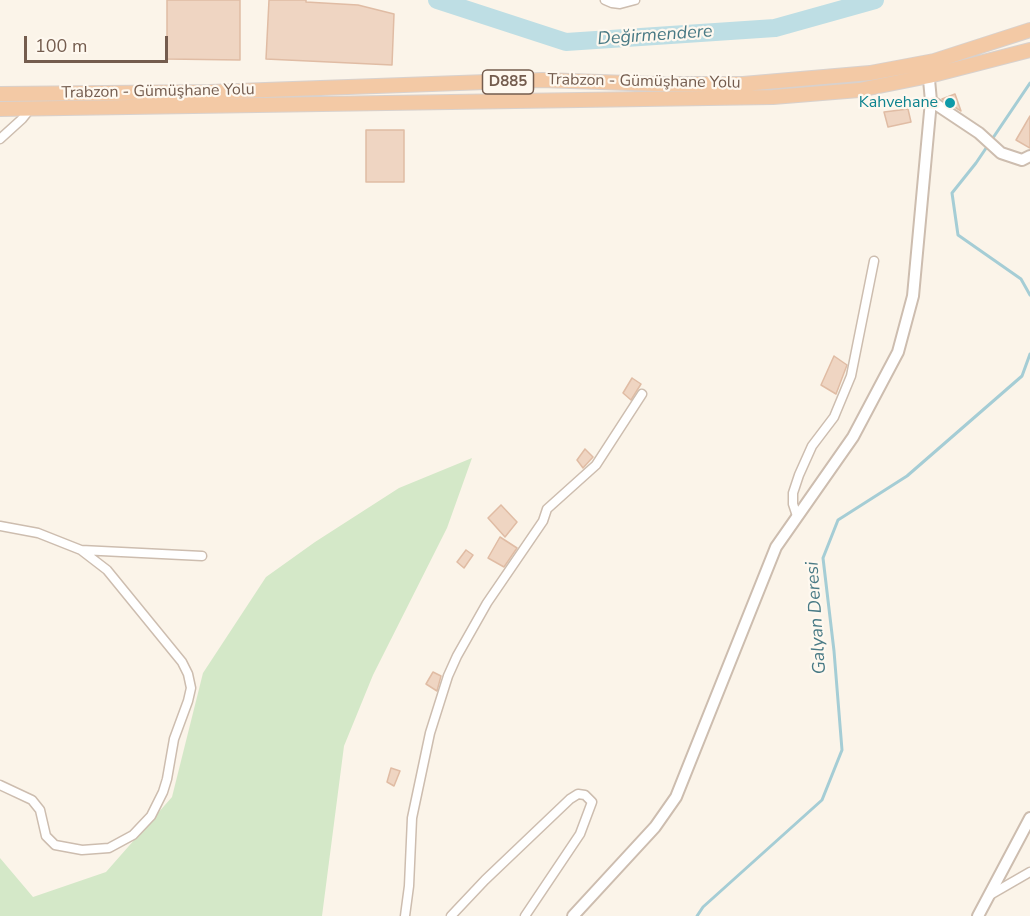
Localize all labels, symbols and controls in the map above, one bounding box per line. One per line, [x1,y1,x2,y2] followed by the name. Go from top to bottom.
[597,21,713,51] water label: Değirmendere
[27,24,171,62] scale bar
[35,34,87,58] text: 100 m
[482,70,534,94] road number: D885
[547,71,741,93] street label: Trabzon - Gümüşhane Yolu
[61,81,255,103] street label: Trabzon - Gümüşhane Yolu
[859,93,938,113] place label: Kahvehane
[943,96,957,110] marker: Kahvehane
[802,561,832,675] water label: Galyan Deresi

